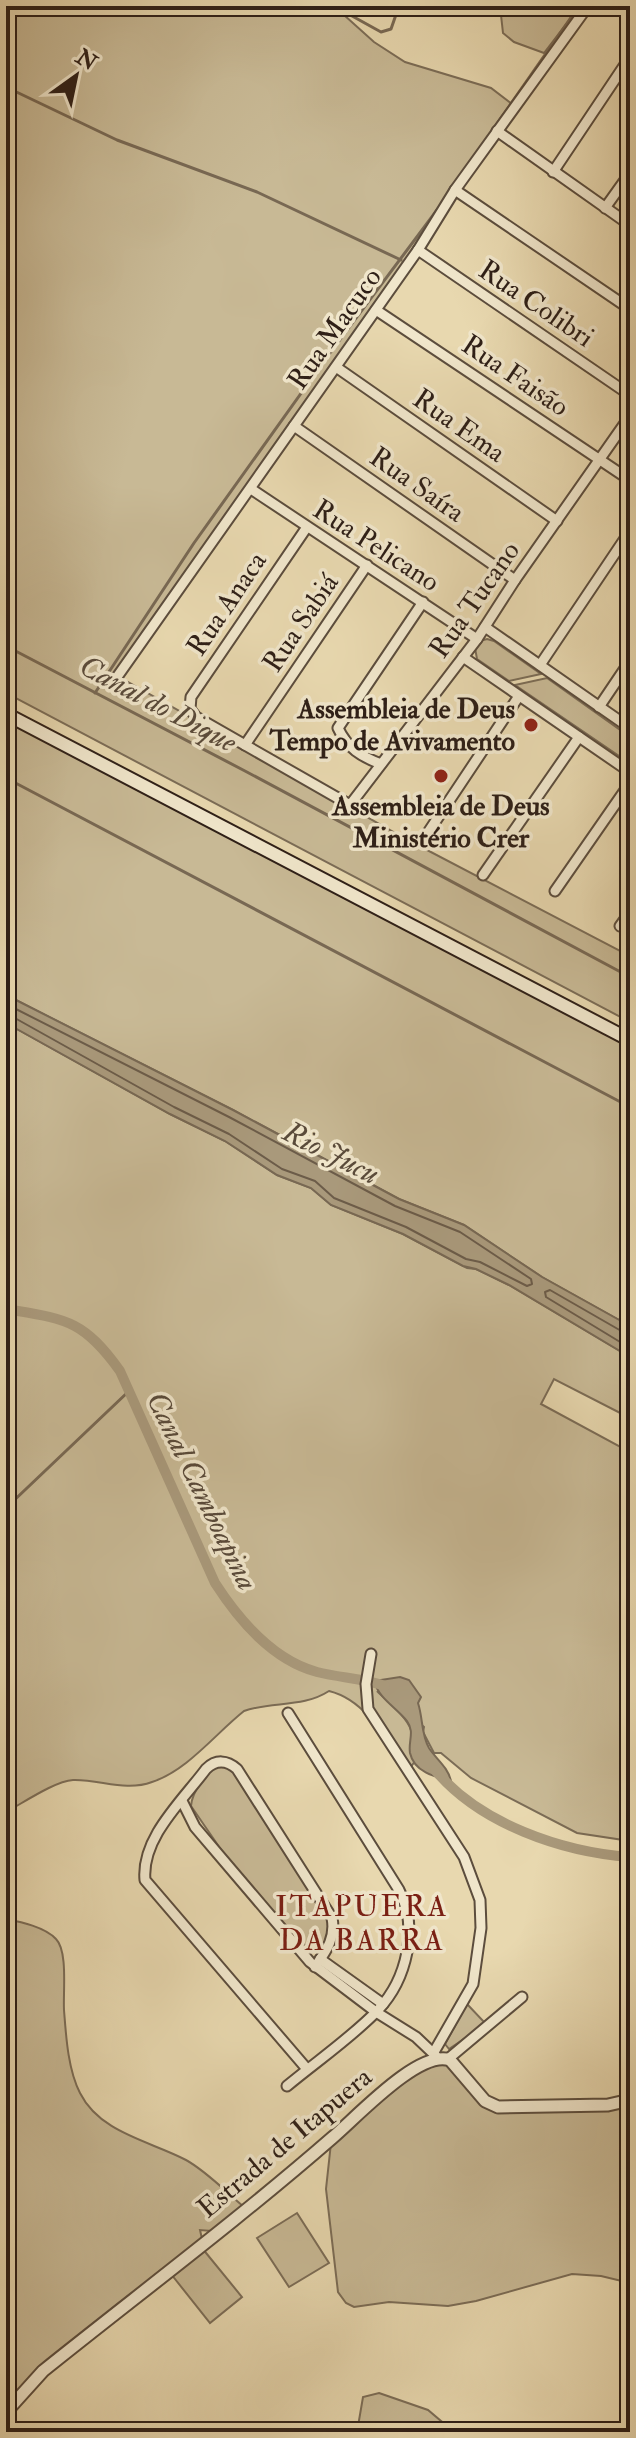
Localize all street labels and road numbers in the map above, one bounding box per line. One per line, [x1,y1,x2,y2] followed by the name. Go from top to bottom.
[472,253,600,355] street label: Rua Colibri
[280,261,390,397] street label: Rua Macuco
[455,327,575,425] street label: Rua Faisão
[406,382,512,471] street label: Rua Ema
[363,440,472,531] street label: Rua Saíra
[306,492,446,600] street label: Rua Pelicano
[422,535,528,665] street label: Rua Tucano
[179,545,275,663] street label: Rua Anaca
[255,567,347,679] street label: Rua Sabiá
[191,2060,380,2226] street label: Estrada de Itapuera

